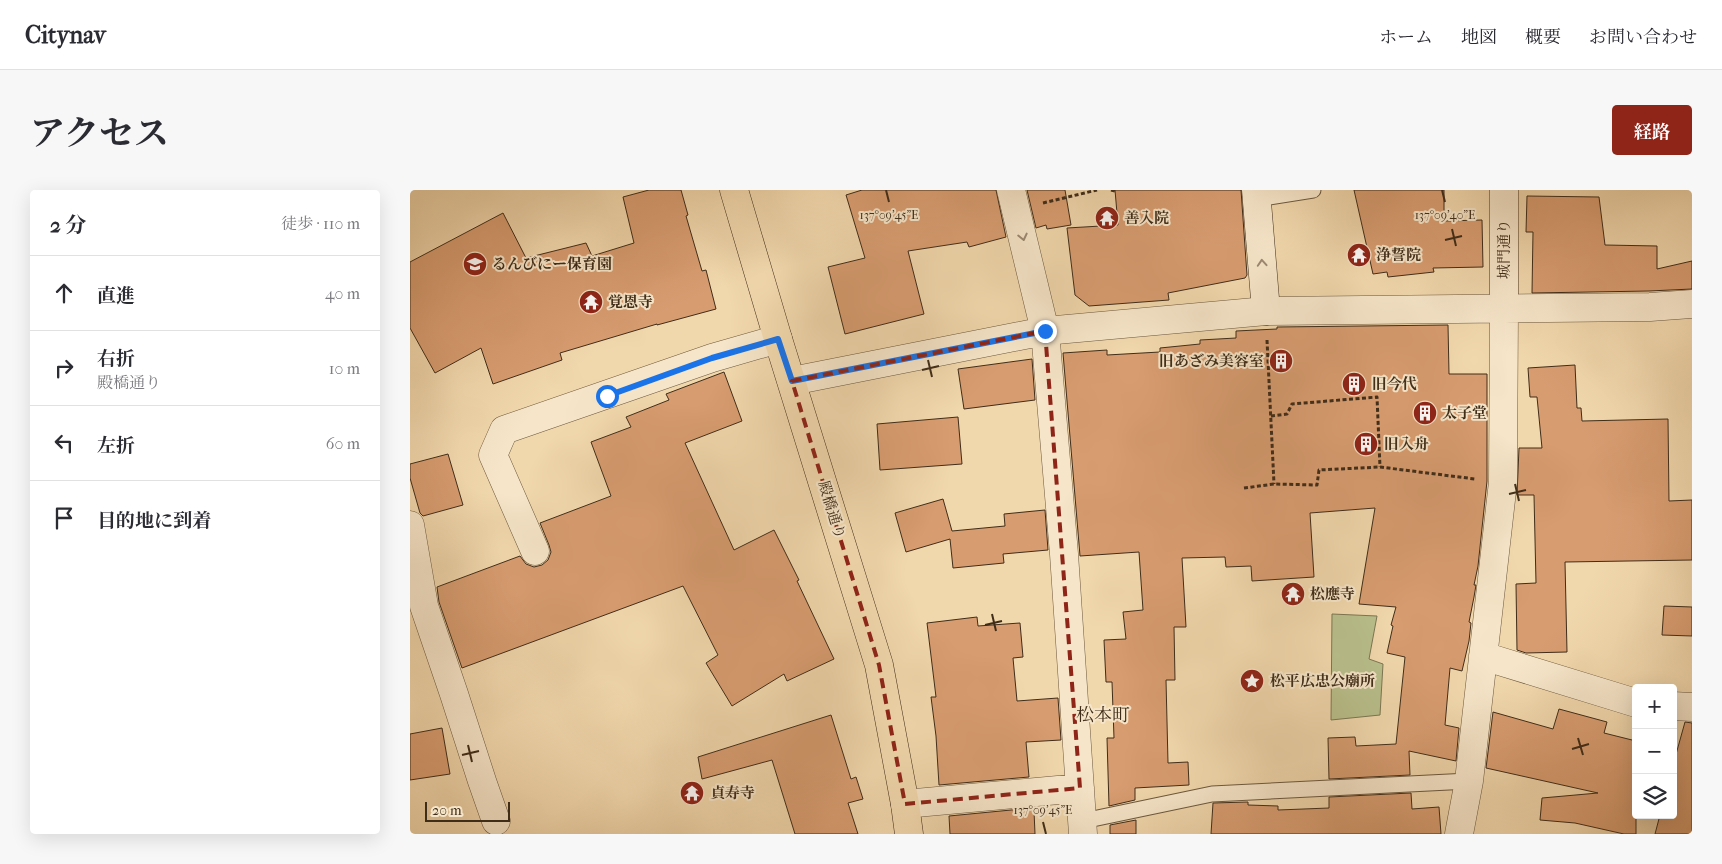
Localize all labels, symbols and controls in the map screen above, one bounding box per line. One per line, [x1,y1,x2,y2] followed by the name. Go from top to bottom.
[25,21,106,49] text: Citynav
[1379,27,1433,48] text: ホーム
[1461,27,1497,48] text: 地図
[1525,27,1561,48] text: 概要
[1589,27,1697,48] text: お問い合わせ
[1612,105,1692,155] button: 経路
[30,113,169,154] text: アクセス
[1094,205,1120,231] temple icon: 善入院
[860,208,918,222] text: 137°09'45"E
[1415,208,1475,222] text: 137°09'40"E
[1124,209,1169,227] place label: 善入院
[50,213,86,237] text: 2 分
[281,214,360,233] text: 徒歩 · 110 m
[1495,219,1513,279] street label: 城門通り
[1017,233,1028,242] one-way arrow
[1346,242,1372,268] temple icon: 浄誓院
[1376,246,1421,264] place label: 浄誓院
[462,251,488,277] school or university icon: るんびにー保育園
[492,255,612,273] place label: るんびにー保育園
[1257,259,1268,267] one-way arrow
[50,279,78,307] icon: ahead
[325,284,360,303] text: 40 m
[97,285,135,307] text: 直進
[578,289,604,315] temple icon: 覚恩寺
[608,293,653,311] place label: 覚恩寺
[1034,320,1057,343] route end
[97,348,135,370] text: 右折
[1268,348,1294,374] building icon: 旧あざみ美容室
[1159,352,1264,370] place label: 旧あざみ美容室
[50,354,78,382] icon: right
[329,359,360,378] text: 10 m
[1341,371,1367,397] building icon: 旧今代
[97,373,161,392] text: 殿橋通り
[1372,375,1417,393] place label: 旧今代
[596,385,619,408] route start
[1412,400,1438,426] building icon: 太子堂
[1442,404,1487,422] place label: 太子堂
[50,429,78,457] icon: left
[1353,431,1379,457] building icon: 旧入舟
[326,434,360,453] text: 60 m
[97,435,135,457] text: 左折
[1384,435,1429,453] place label: 旧入舟
[815,479,849,541] street label: 殿橋通り
[50,504,78,532] icon: arrive
[97,510,211,532] text: 目的地に到着
[1280,581,1306,607] temple icon: 松應寺
[1310,585,1355,603] place label: 松應寺
[1239,668,1265,694] place icon: 松平広忠公廟所
[1270,672,1375,690] place label: 松平広忠公廟所
[1632,684,1677,819] map controls
[1632,684,1677,729] button: +
[1076,705,1130,726] district label: 松本町
[1632,729,1677,774] button: −
[1632,774,1677,819] button: layers
[679,780,705,806] temple icon: 貞寿寺
[710,784,755,802] place label: 貞寿寺
[425,799,510,822] scale bar
[432,802,462,819] text: 20 m
[1014,803,1072,817] text: 137°09'45"E

